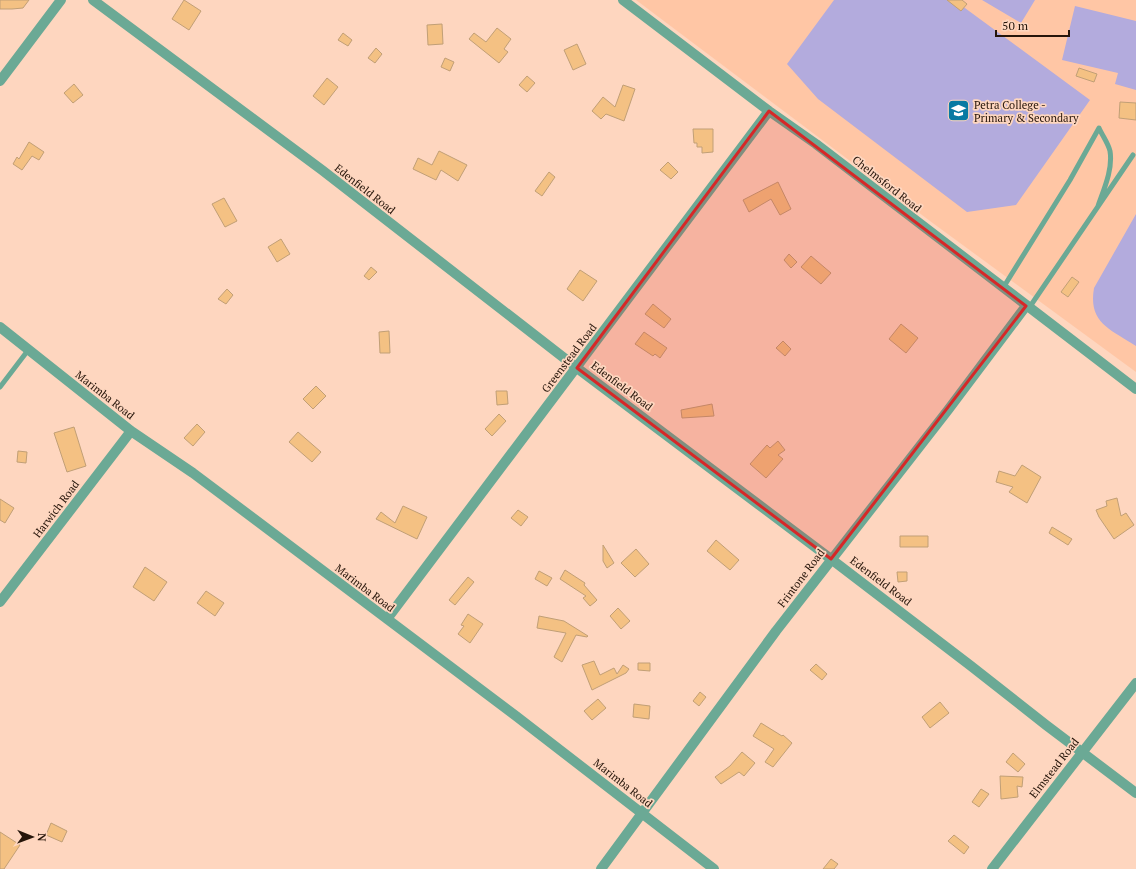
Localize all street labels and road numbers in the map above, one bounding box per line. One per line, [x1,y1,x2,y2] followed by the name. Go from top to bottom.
[850,153,924,215] street label: Chelmsford Road
[332,161,398,217] street label: Edenfield Road
[539,321,599,395] street label: Greenstead Road
[588,358,656,414] street label: Edenfield Road
[73,368,137,422] street label: Marimba Road
[30,478,82,540] street label: Harwich Road
[774,546,828,610] street label: Frintone Road
[847,553,915,609] street label: Edenfield Road
[332,561,398,615] street label: Marimba Road
[1026,735,1082,801] street label: Elmstead Road
[591,756,655,810] street label: Marimba Road

